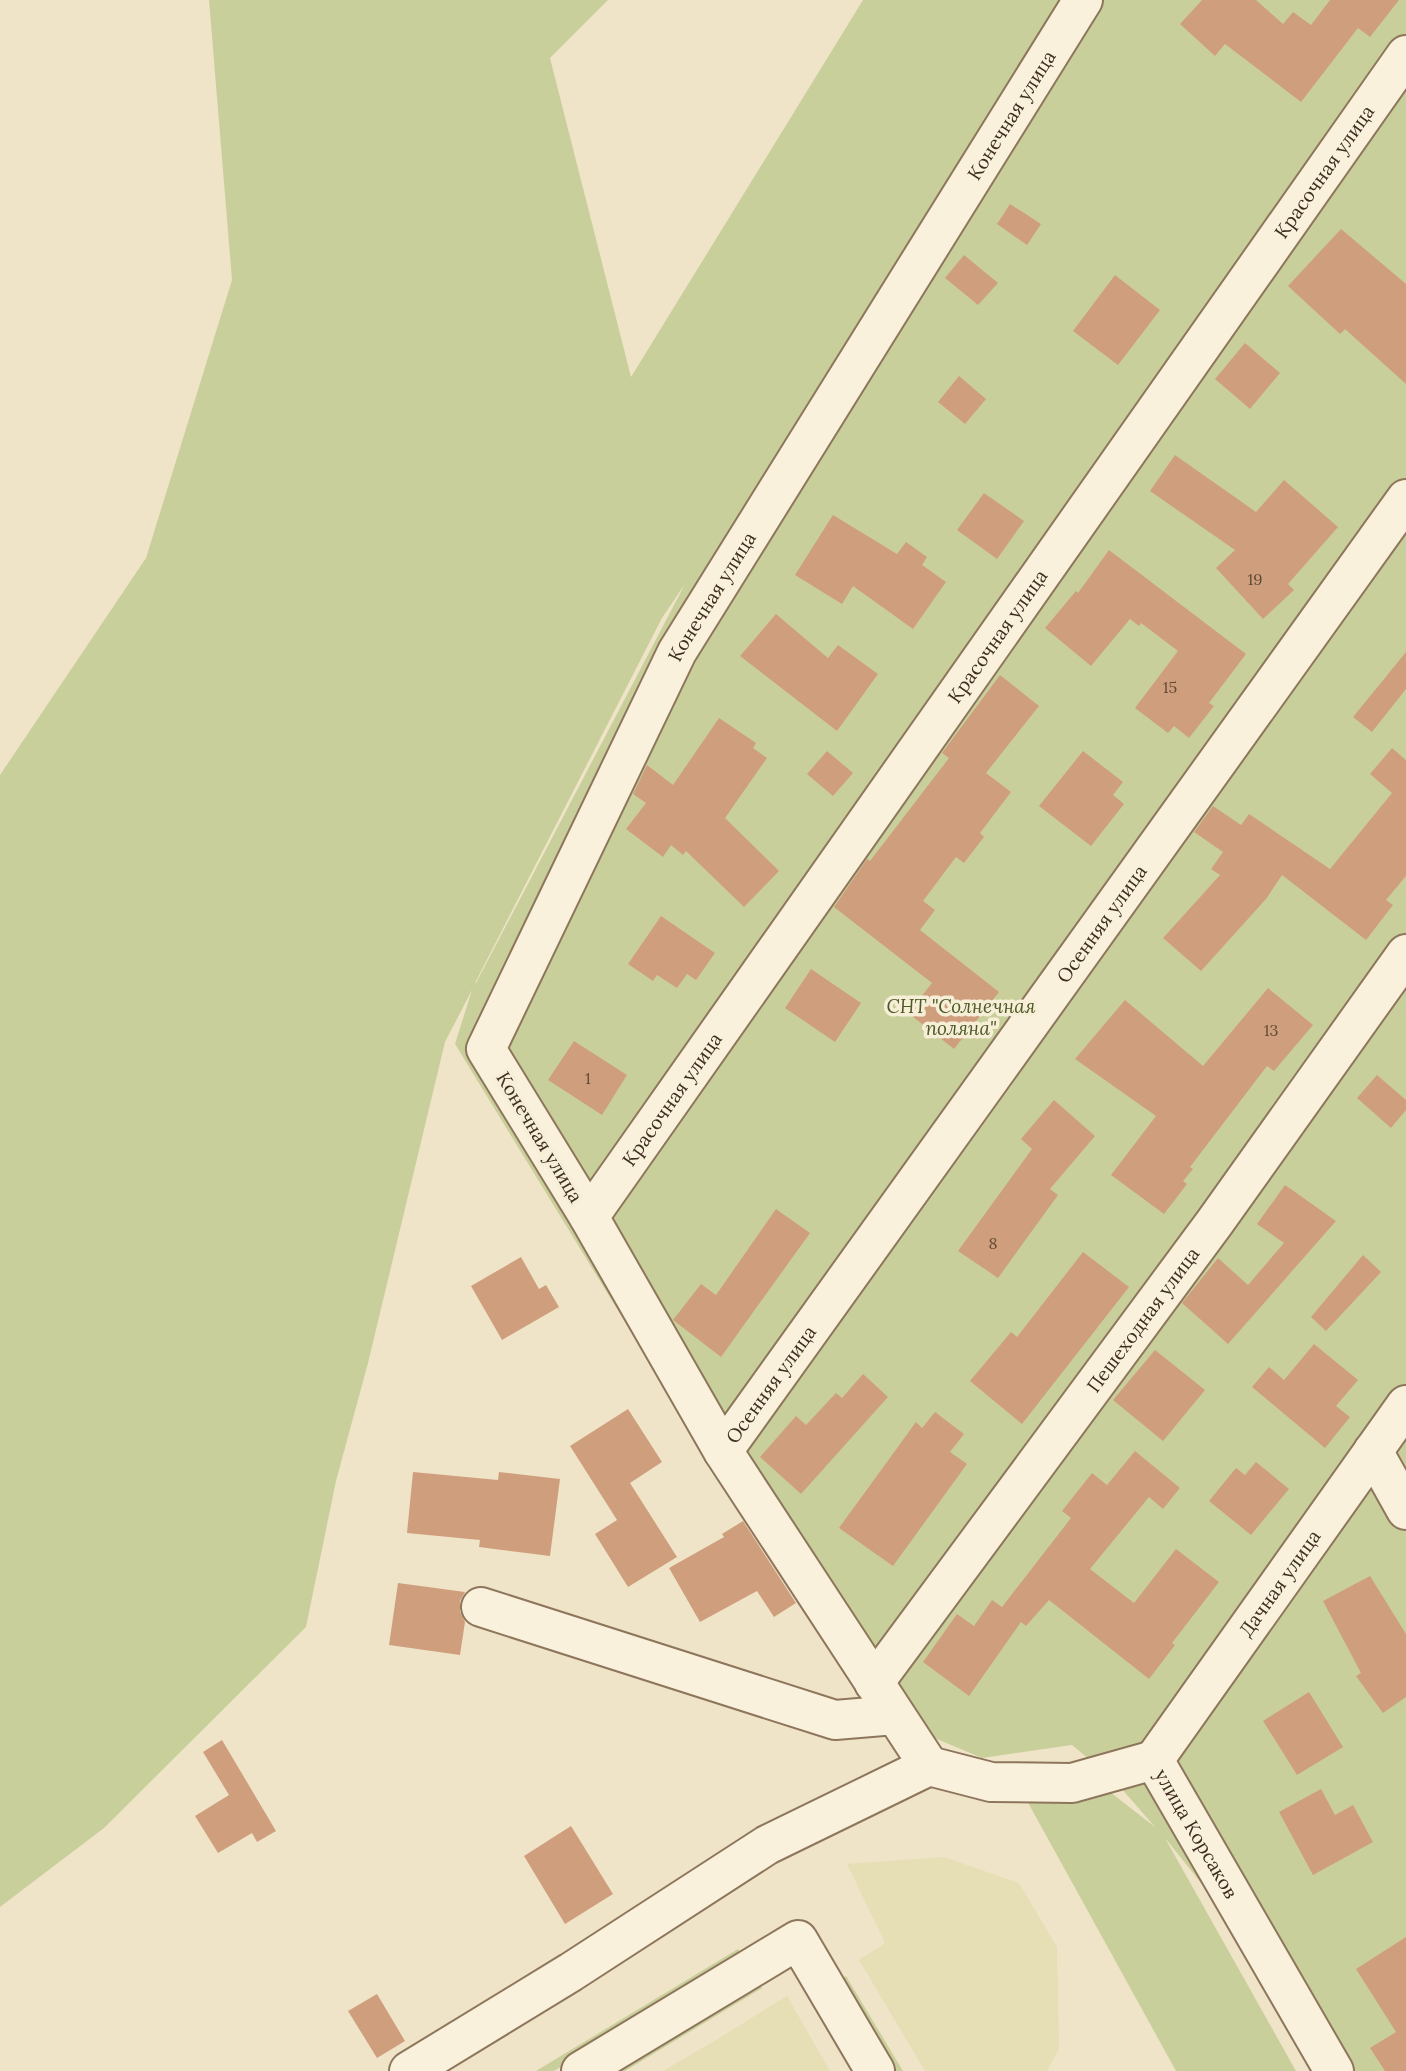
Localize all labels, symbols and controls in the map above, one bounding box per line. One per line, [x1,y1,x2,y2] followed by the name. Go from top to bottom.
[962,46,1061,184] street label: Конечная улица
[1269,100,1379,243] street label: Красочная улица
[662,527,761,665] street label: Конечная улица
[942,565,1053,708] street label: Красочная улица
[1247,569,1263,589] house number: 19
[1163,677,1177,697] house number: 15
[1051,860,1152,987] street label: Осенняя улица
[887,994,1036,1040] park label: СНТ "Солнечная поляна"
[1264,1020,1278,1040] house number: 13
[617,1028,727,1171] street label: Красочная улица
[492,1067,589,1207] street label: Конечная улица
[585,1068,591,1088] house number: 1
[989,1233,998,1253] house number: 8
[1081,1242,1204,1397] street label: Пешеходная улица
[720,1321,821,1448] street label: Осенняя улица
[1234,1525,1326,1641] street label: Дачная улица
[1150,1764,1243,1903] street label: улица Корсаков

